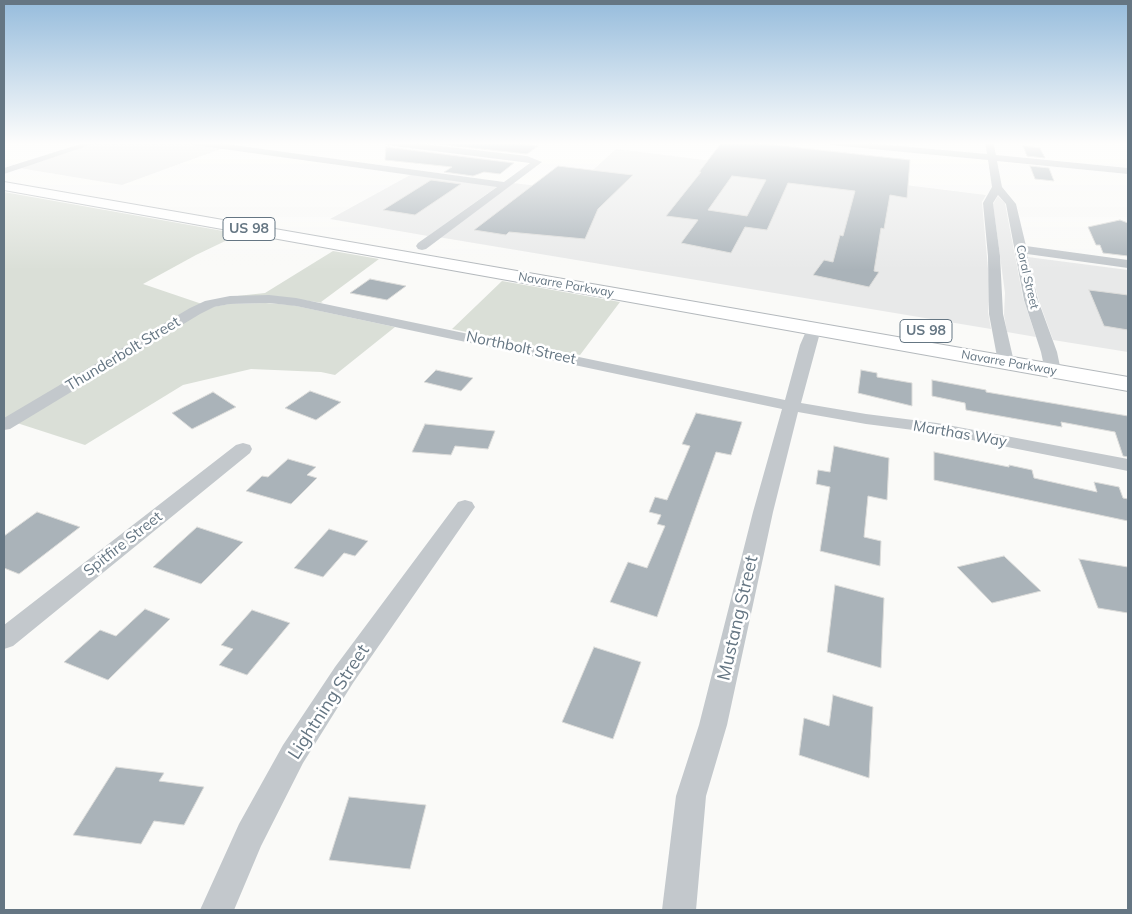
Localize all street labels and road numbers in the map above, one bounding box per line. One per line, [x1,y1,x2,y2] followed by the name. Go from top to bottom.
[223,218,275,240] road number: US 98
[1013,244,1041,310] street label: Coral Street
[517,270,615,300] street label: Navarre Parkway
[63,313,183,395] street label: Thunderbolt Street
[900,320,952,342] road number: US 98
[465,328,577,368] street label: Northbolt Street
[960,348,1058,378] street label: Navarre Parkway
[912,417,1008,451] street label: Marthas Way
[80,508,166,580] street label: Spitfire Street
[713,553,763,683] street label: Mustang Street
[284,641,374,763] street label: Lightning Street

